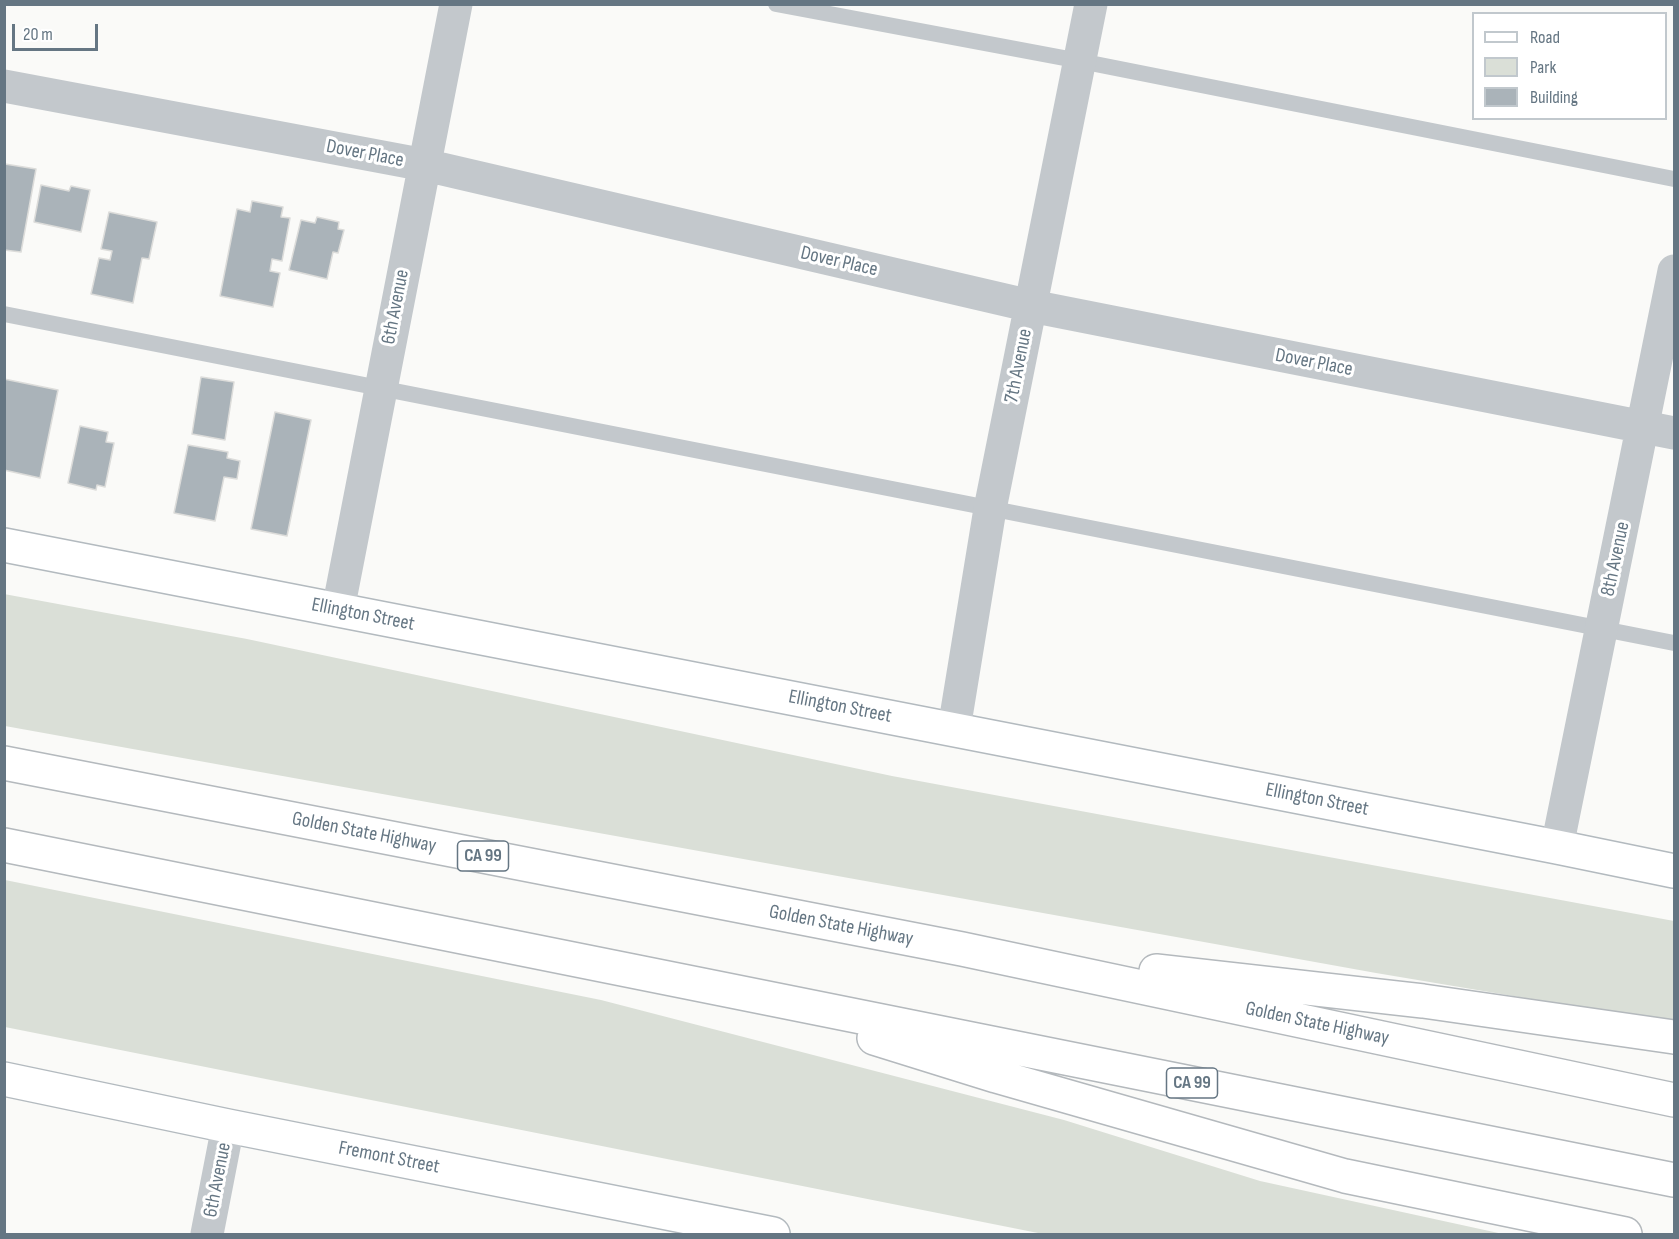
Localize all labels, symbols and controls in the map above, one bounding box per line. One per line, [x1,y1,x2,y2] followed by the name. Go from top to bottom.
[15,12,100,50] scale bar
[1472,12,1667,120] legend
[23,24,53,45] text: 20 m
[1530,27,1560,48] text: Road
[1530,57,1556,78] text: Park
[1530,87,1578,108] text: Building
[324,135,406,173] street label: Dover Place
[798,241,880,283] street label: Dover Place
[377,268,415,346] street label: 6th Avenue
[1000,327,1038,405] street label: 7th Avenue
[1273,344,1355,382] street label: Dover Place
[1596,520,1636,598] street label: 8th Avenue
[309,593,417,637] street label: Ellington Street
[786,685,894,729] street label: Ellington Street
[1263,778,1371,822] street label: Ellington Street
[290,807,438,859] street label: Golden State Highway
[458,841,508,871] road number: CA 99
[767,900,915,952] street label: Golden State Highway
[1243,997,1391,1051] street label: Golden State Highway
[1166,1068,1218,1098] road number: CA 99
[336,1136,442,1180] street label: Fremont Street
[199,1141,237,1219] street label: 6th Avenue

